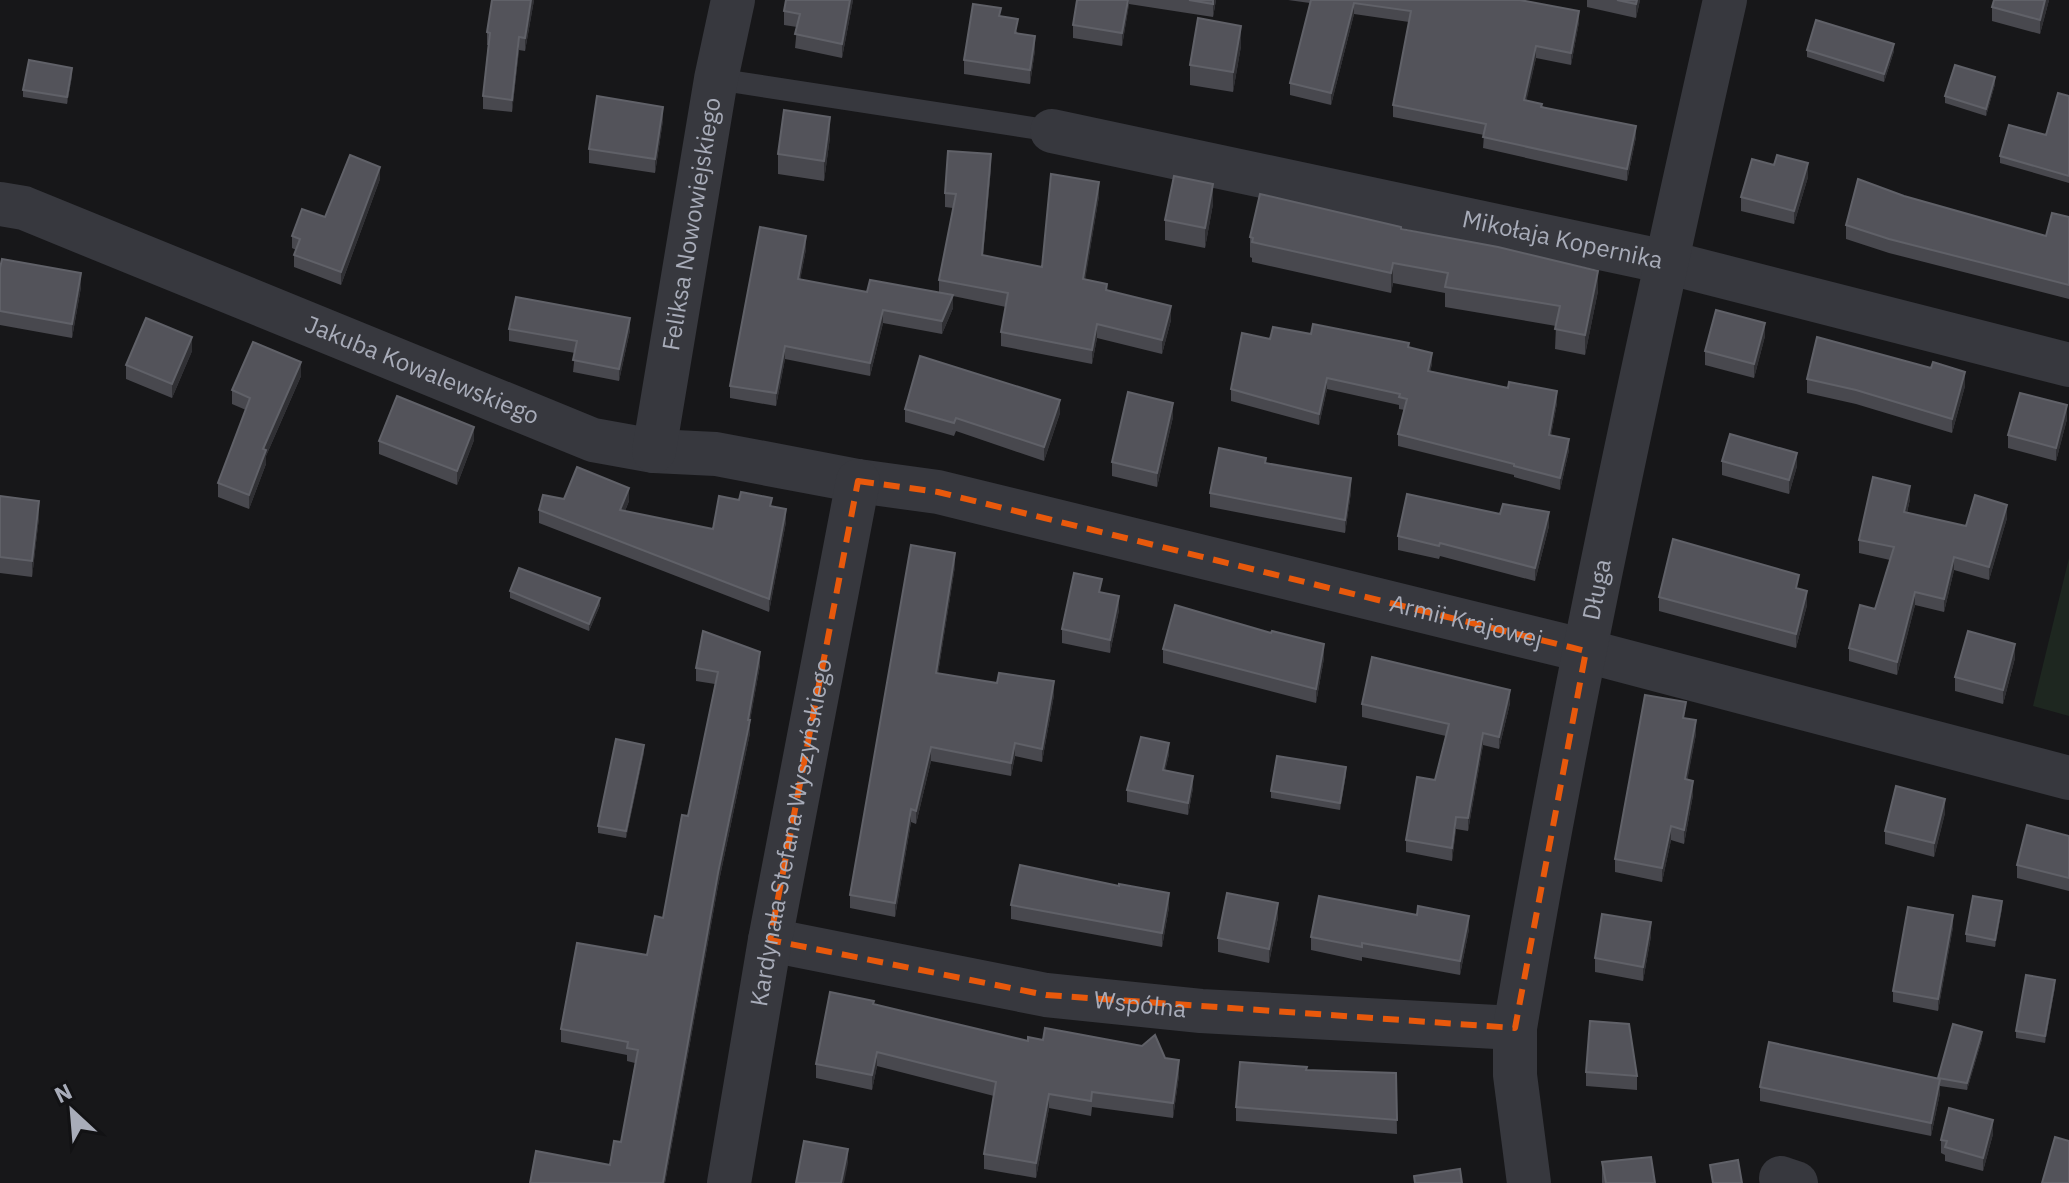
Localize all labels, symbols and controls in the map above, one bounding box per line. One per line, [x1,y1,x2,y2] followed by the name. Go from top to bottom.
[654,95,728,353] street label: Feliksa Nowowiejskiego
[1460,202,1666,276] street label: Mikołaja Kopernika
[300,307,544,431] street label: Jakuba Kowalewskiego
[1574,556,1618,623] street label: Długa
[1387,586,1546,655] street label: Armii Krajowej
[742,656,839,1009] street label: Kardynała Stefana Wyszyńskiego
[1092,983,1188,1024] street label: Wspólna
[32,1071,112,1151] north arrow
[49,1076,77,1109] text: N

